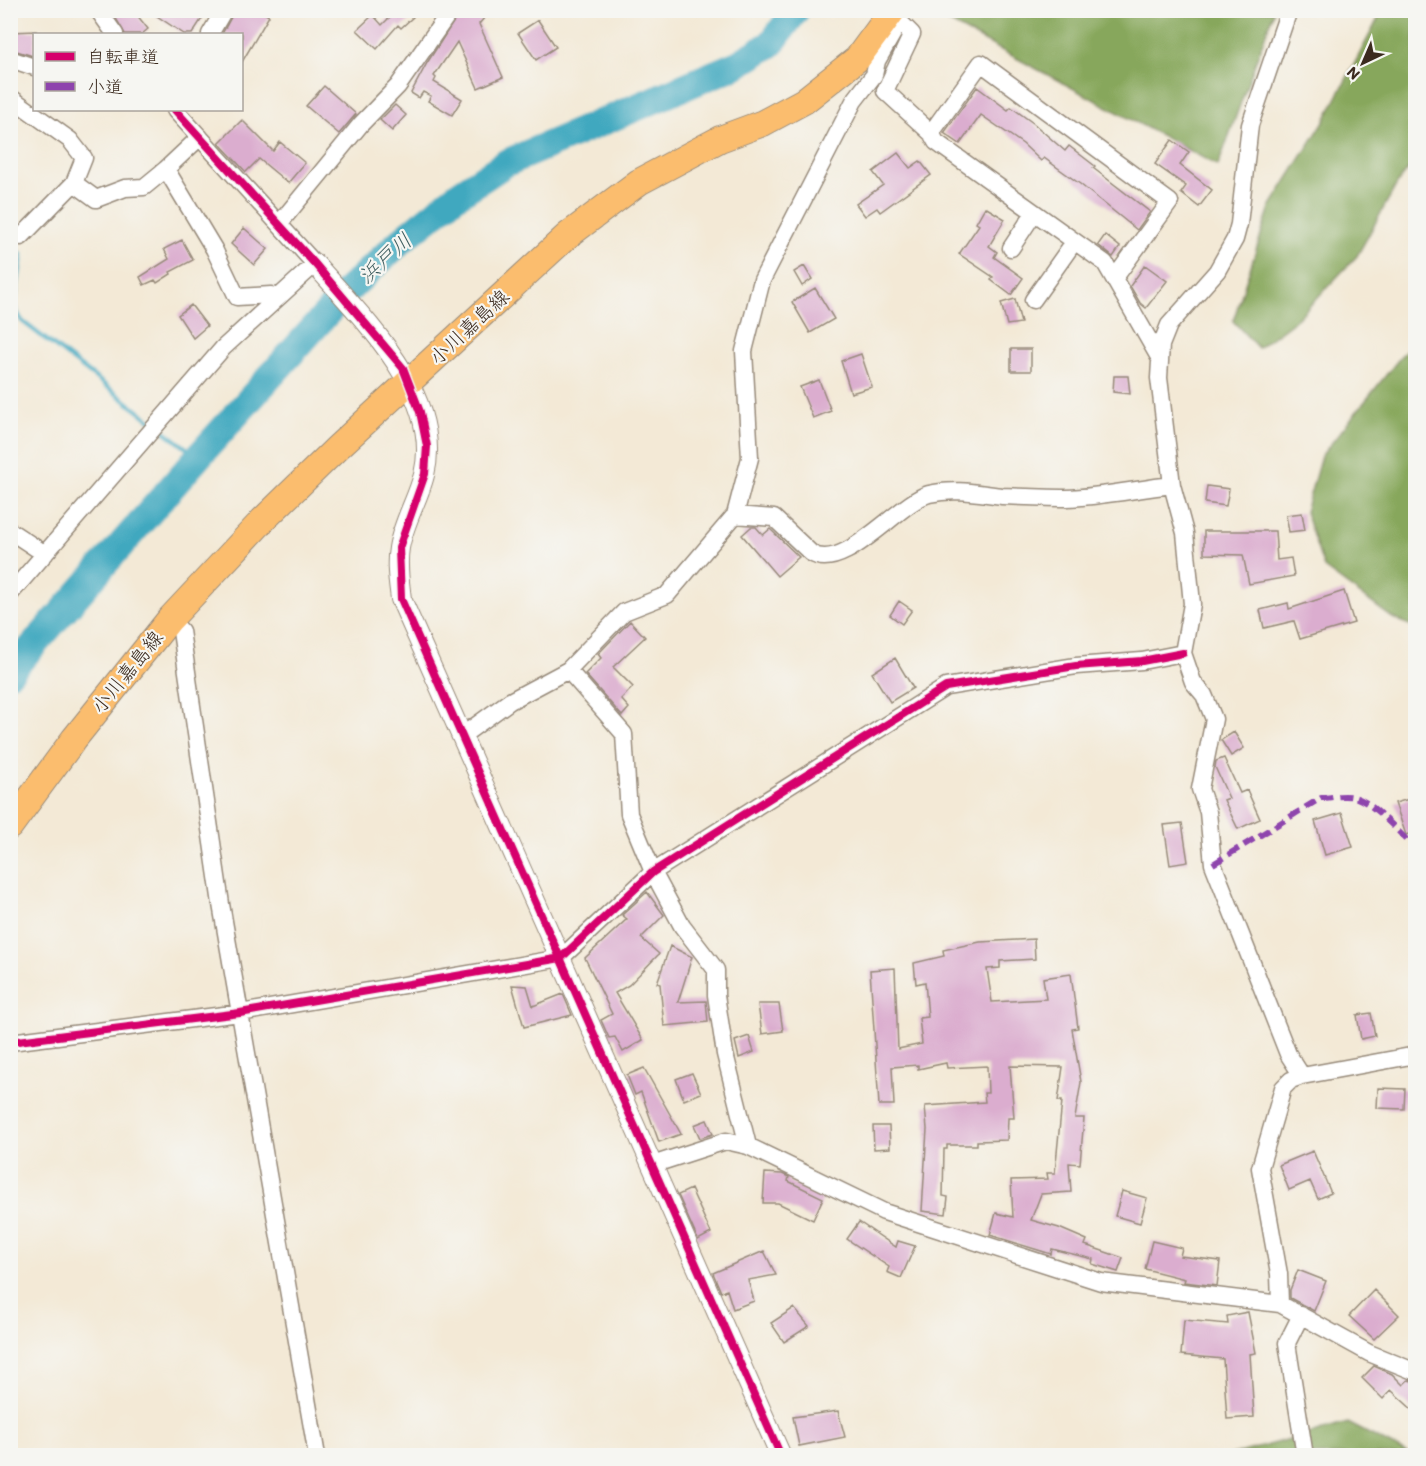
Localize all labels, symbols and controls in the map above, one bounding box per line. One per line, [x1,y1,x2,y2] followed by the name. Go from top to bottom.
[33,33,243,111] legend
[1333,33,1393,93] north arrow
[87,46,159,68] text: 自転車道
[1342,63,1363,84] text: N
[87,76,123,98] text: 小道
[353,228,417,288] water label: 浜戸川
[424,284,514,370] street label: 小川嘉島線
[86,626,168,718] street label: 小川嘉島線

